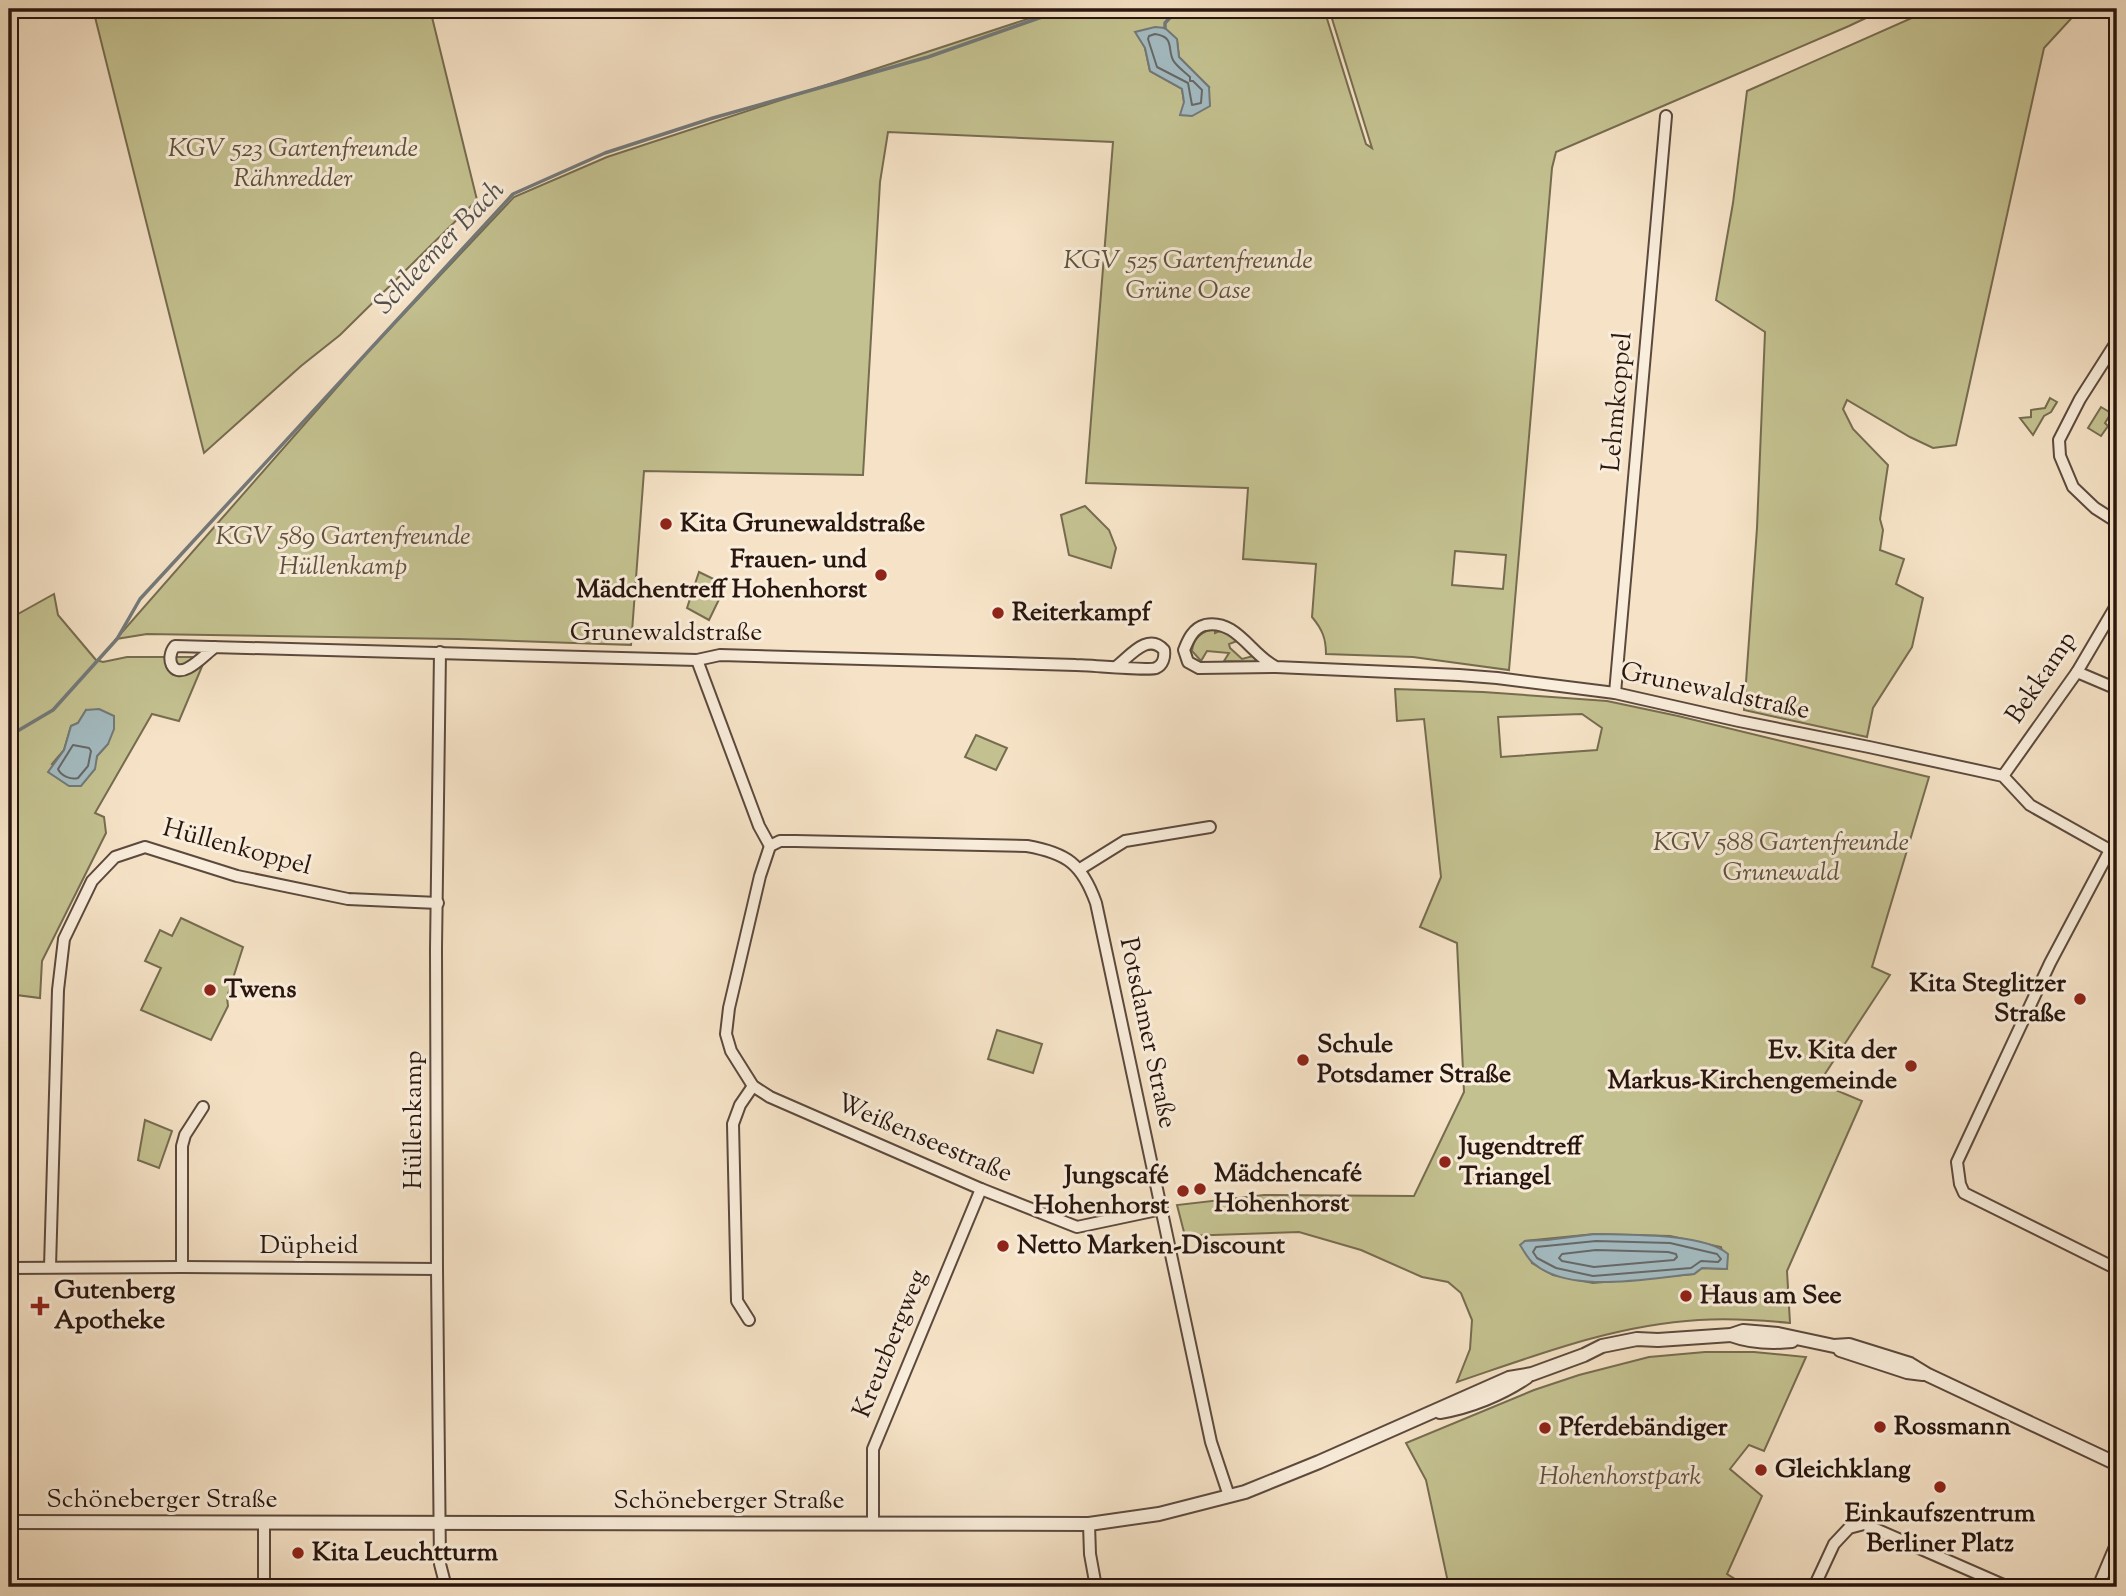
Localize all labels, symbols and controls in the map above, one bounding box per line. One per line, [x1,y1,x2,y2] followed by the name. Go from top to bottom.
[168,131,418,198] park label: KGV 523 Gartenfreunde Rähnredder
[366,172,515,324] water label: Schleemer Bach
[1063,243,1313,310] park label: KGV 525 Gartenfreunde Grüne Oase
[1593,331,1643,473] street label: Lehmkoppel
[680,506,925,543] place label: Kita Grunewaldstraße
[658,516,674,532] marker: Kita Grunewaldstraße
[215,519,471,586] park label: KGV 589 Gartenfreunde Hüllenkamp
[576,542,867,609] place label: Frauen- und Mädchentreff Hohenhorst
[873,567,889,583] marker: Frauen- und Mädchentreff Hohenhorst
[1012,595,1153,632] place label: Reiterkampf
[990,605,1006,621] marker: Reiterkampf
[570,615,762,652] street label: Grunewaldstraße
[1997,624,2087,732] street label: Bekkamp
[1617,654,1813,730] street label: Grunewaldstraße
[158,810,316,886] street label: Hüllenkoppel
[1653,825,1909,892] park label: KGV 588 Gartenfreunde Grunewald
[1109,934,1185,1132] street label: Potsdamer Straße
[1909,966,2066,1033] place label: Kita Steglitzer Straße
[224,972,296,1009] place label: Twens
[202,982,218,998] marker: Twens
[2072,991,2088,1007] marker: Kita Steglitzer Straße
[1317,1027,1511,1094] place label: Schule Potsdamer Straße
[1607,1033,1897,1100] place label: Ev. Kita der Markus-Kirchengemeinde
[396,1050,433,1190] street label: Hüllenkamp
[1295,1052,1311,1068] marker: Schule Potsdamer Straße
[1903,1058,1919,1074] marker: Ev. Kita der Markus-Kirchengemeinde
[830,1085,1018,1193] street label: Weißenseestraße
[1457,1129,1584,1196] place label: Jugendtreff Triangel
[1437,1154,1453,1170] marker: Jugendtreff Triangel
[1214,1156,1362,1223] place label: Mädchencafé Hohenhorst
[1034,1158,1169,1225] place label: Jungscafé Hohenhorst
[1192,1181,1208,1197] marker: Mädchencafé Hohenhorst
[1175,1183,1191,1199] marker: Jungscafé Hohenhorst
[260,1228,359,1265] street label: Düpheid
[1017,1228,1285,1265] place label: Netto Marken-Discount
[995,1238,1011,1254] marker: Netto Marken-Discount
[844,1264,938,1424] street label: Kreuzbergweg
[54,1273,175,1340] place label: Gutenberg Apotheke
[1700,1278,1842,1315] place label: Haus am See
[1678,1288,1694,1304] marker: Haus am See
[32,1298,48,1314] marker: Gutenberg Apotheke
[1894,1409,2011,1446] place label: Rossmann
[1559,1410,1728,1447] place label: Pferdebändiger
[1872,1419,1888,1435] marker: Rossmann
[1537,1420,1553,1436] marker: Pferdebändiger
[1775,1452,1911,1489] place label: Gleichklang
[1539,1459,1701,1496] park label: Hohenhorstpark
[1753,1462,1769,1478] marker: Gleichklang
[1932,1479,1948,1495] marker: Einkaufszentrum Berliner Platz
[46,1482,278,1519] street label: Schöneberger Straße
[613,1483,845,1520] street label: Schöneberger Straße
[1845,1496,2036,1563] place label: Einkaufszentrum Berliner Platz
[312,1535,498,1572] place label: Kita Leuchtturm
[290,1545,306,1561] marker: Kita Leuchtturm

